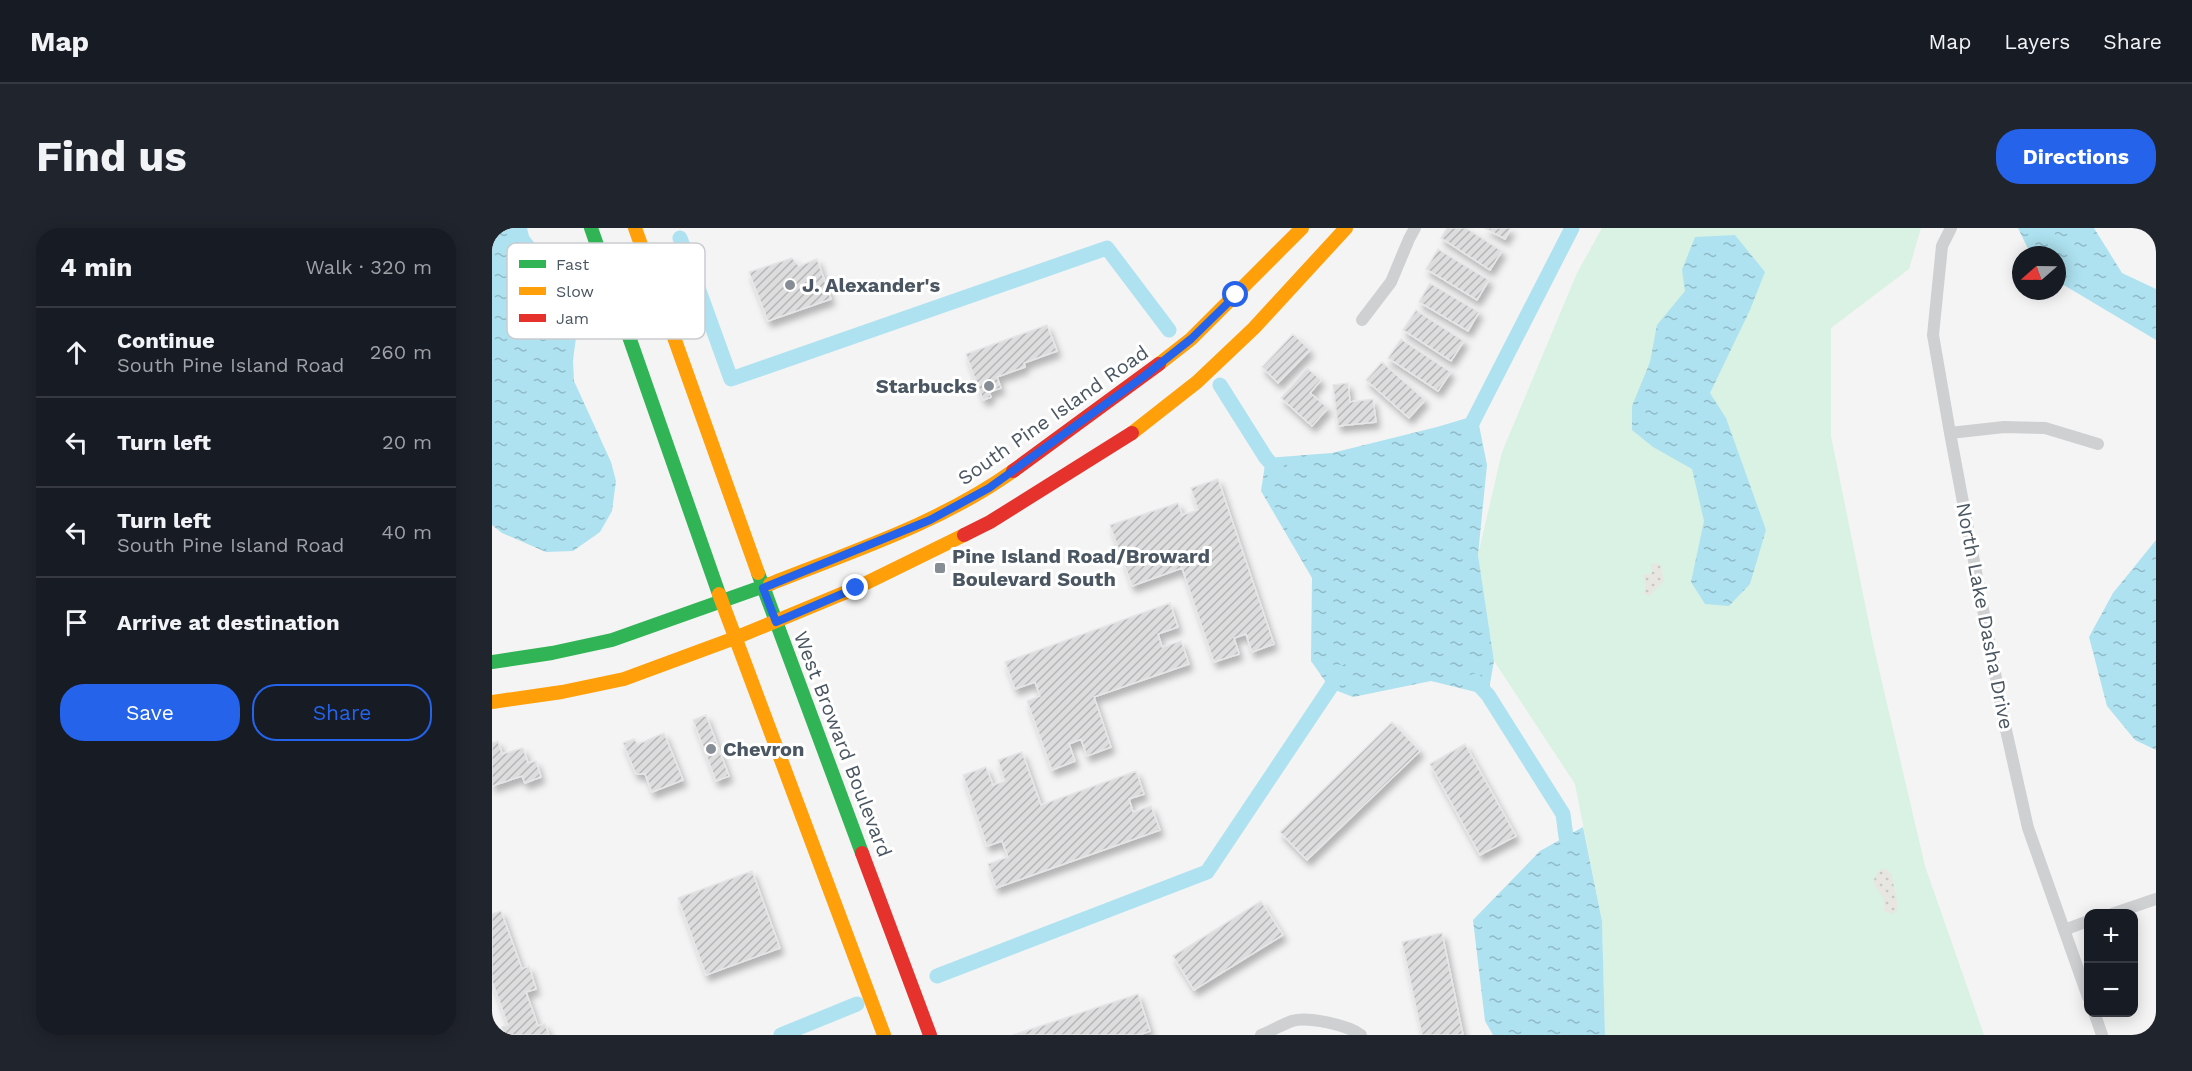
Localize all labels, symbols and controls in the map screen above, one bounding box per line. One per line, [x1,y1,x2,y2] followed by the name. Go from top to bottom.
[30,25,89,58] text: Map
[1928,29,1971,54] text: Map
[2004,29,2070,54] text: Layers
[2103,29,2162,54] text: Share
[1996,129,2156,184] button: Directions
[36,132,187,181] text: Find us
[507,243,705,339] legend
[2012,246,2066,300] north arrow
[60,252,132,282] text: 4 min
[305,255,432,279] text: Walk · 320 m
[556,255,589,274] text: Fast
[802,273,940,297] place label: J. Alexander's
[783,278,797,292] marker: J. Alexander's
[1222,281,1248,307] route start
[556,282,594,301] text: Slow
[556,309,589,328] text: Jam
[117,328,215,353] text: Continue
[60,336,93,369] icon: ahead
[370,340,432,364] text: 260 m
[953,340,1153,490] street label: South Pine Island Road
[117,353,344,377] text: South Pine Island Road
[876,374,977,398] place label: Starbucks
[982,379,996,393] marker: Starbucks
[60,426,93,459] icon: left
[117,430,211,455] text: Turn left
[382,430,432,454] text: 20 m
[1951,501,2019,731] street label: North Lake Dasha Drive
[117,508,211,533] text: Turn left
[60,516,93,549] icon: left
[381,520,432,544] text: 40 m
[117,533,344,557] text: South Pine Island Road
[952,544,1210,591] place label: Pine Island Road/Broward Boulevard South
[933,561,947,575] marker: Pine Island Road/Broward Boulevard South
[842,574,868,600] route end
[60,606,93,639] icon: arrive
[117,610,340,635] text: Arrive at destination
[789,628,897,860] street label: West Broward Boulevard
[60,684,240,741] button: Save
[252,684,432,741] button: Share
[723,737,804,761] place label: Chevron
[704,742,718,756] marker: Chevron
[2084,909,2138,1017] map controls
[2084,909,2138,963] button: +
[2084,963,2138,1017] button: −

